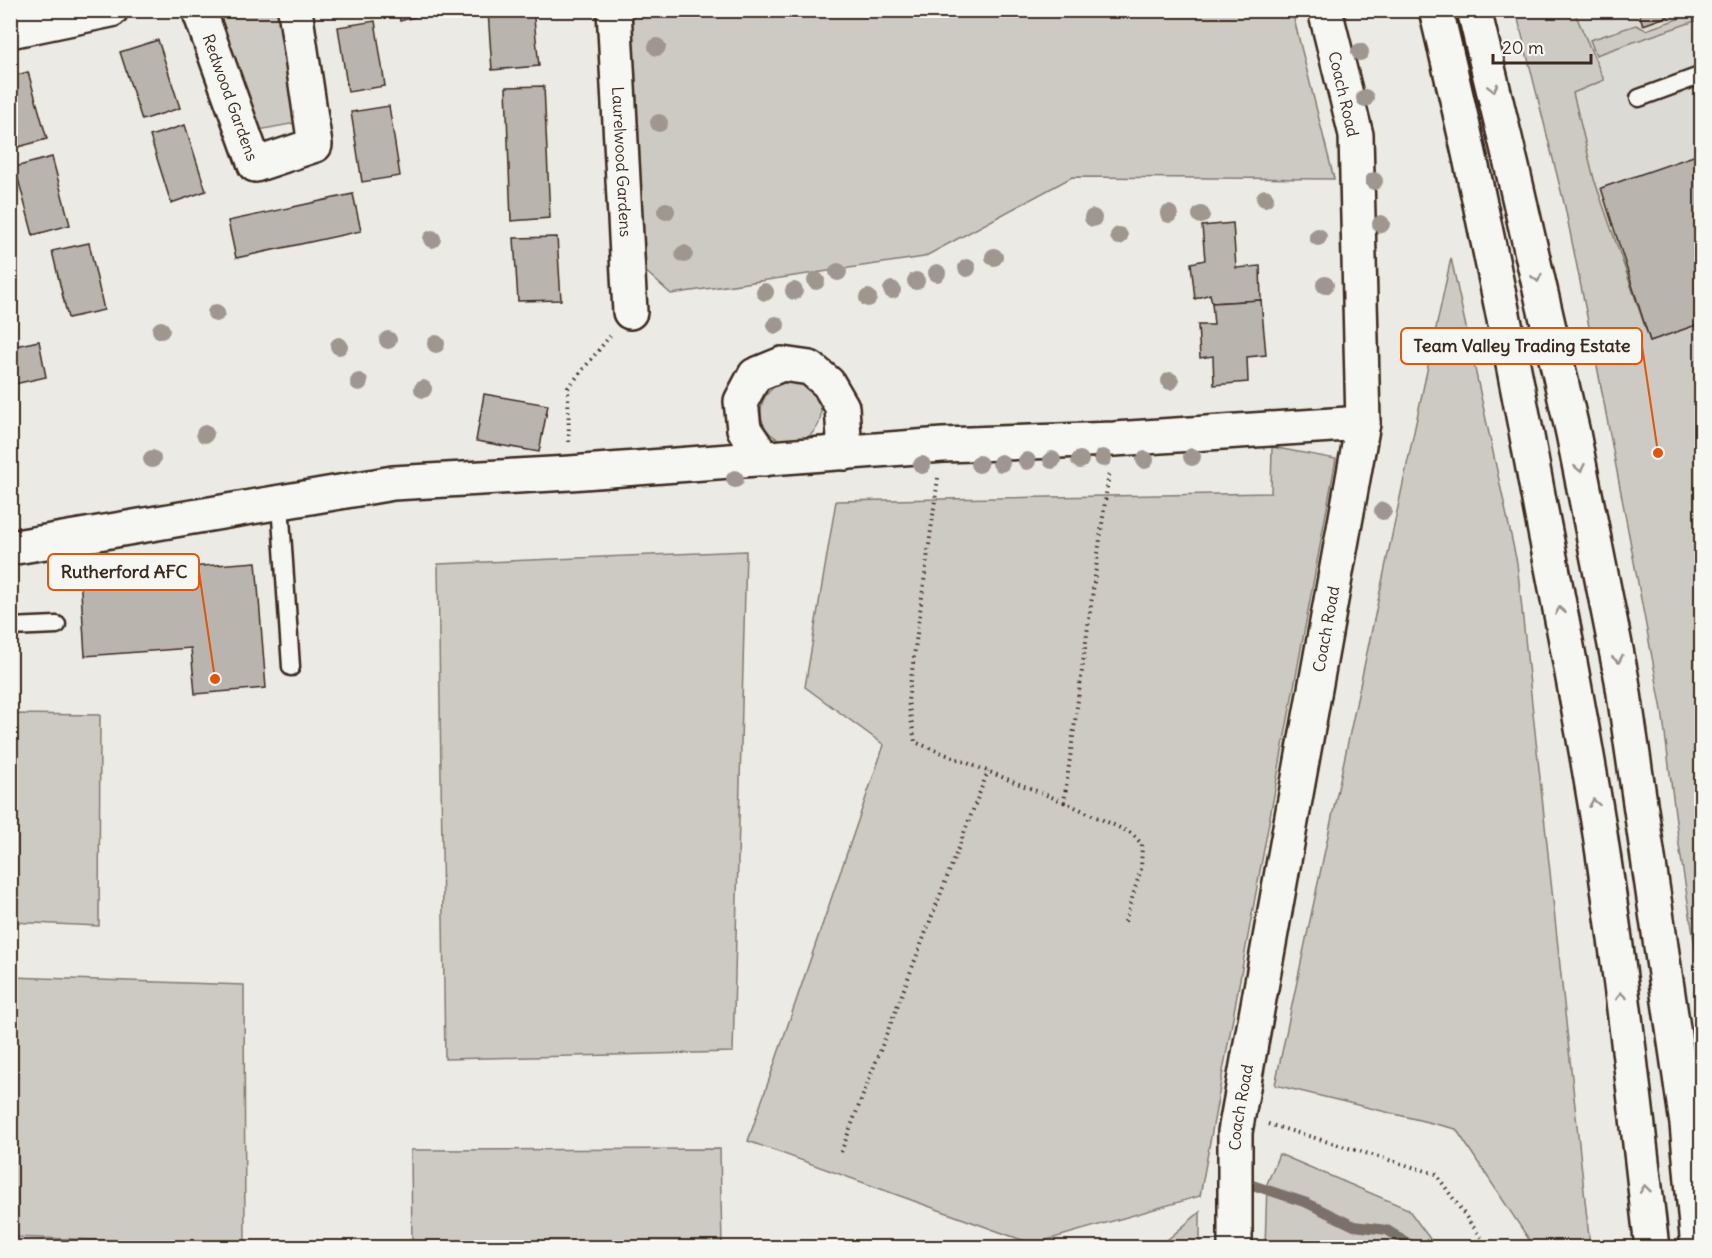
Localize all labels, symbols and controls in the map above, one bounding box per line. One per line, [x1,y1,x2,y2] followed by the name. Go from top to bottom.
[1493,27,1590,65] scale bar
[199,31,263,164] street label: Redwood Gardens
[1502,36,1544,59] text: 20 m
[1324,49,1364,139] street label: Coach Road
[1485,83,1498,93] one-way arrow
[608,86,636,238] street label: Laurelwood Gardens
[1530,272,1543,282] one-way arrow
[1401,328,1642,364] callout: Team Valley Trading Estate
[1414,334,1631,357] text: Team Valley Trading Estate
[1573,463,1586,473] one-way arrow
[48,554,199,590] callout: Rutherford AFC
[61,560,187,583] text: Rutherford AFC
[1308,584,1343,674] street label: Coach Road
[1554,606,1567,616] one-way arrow
[1611,654,1624,664] one-way arrow
[1588,798,1601,808] one-way arrow
[1616,991,1628,1000] one-way arrow
[1225,1063,1257,1151] street label: Coach Road
[1640,1185,1652,1194] one-way arrow

